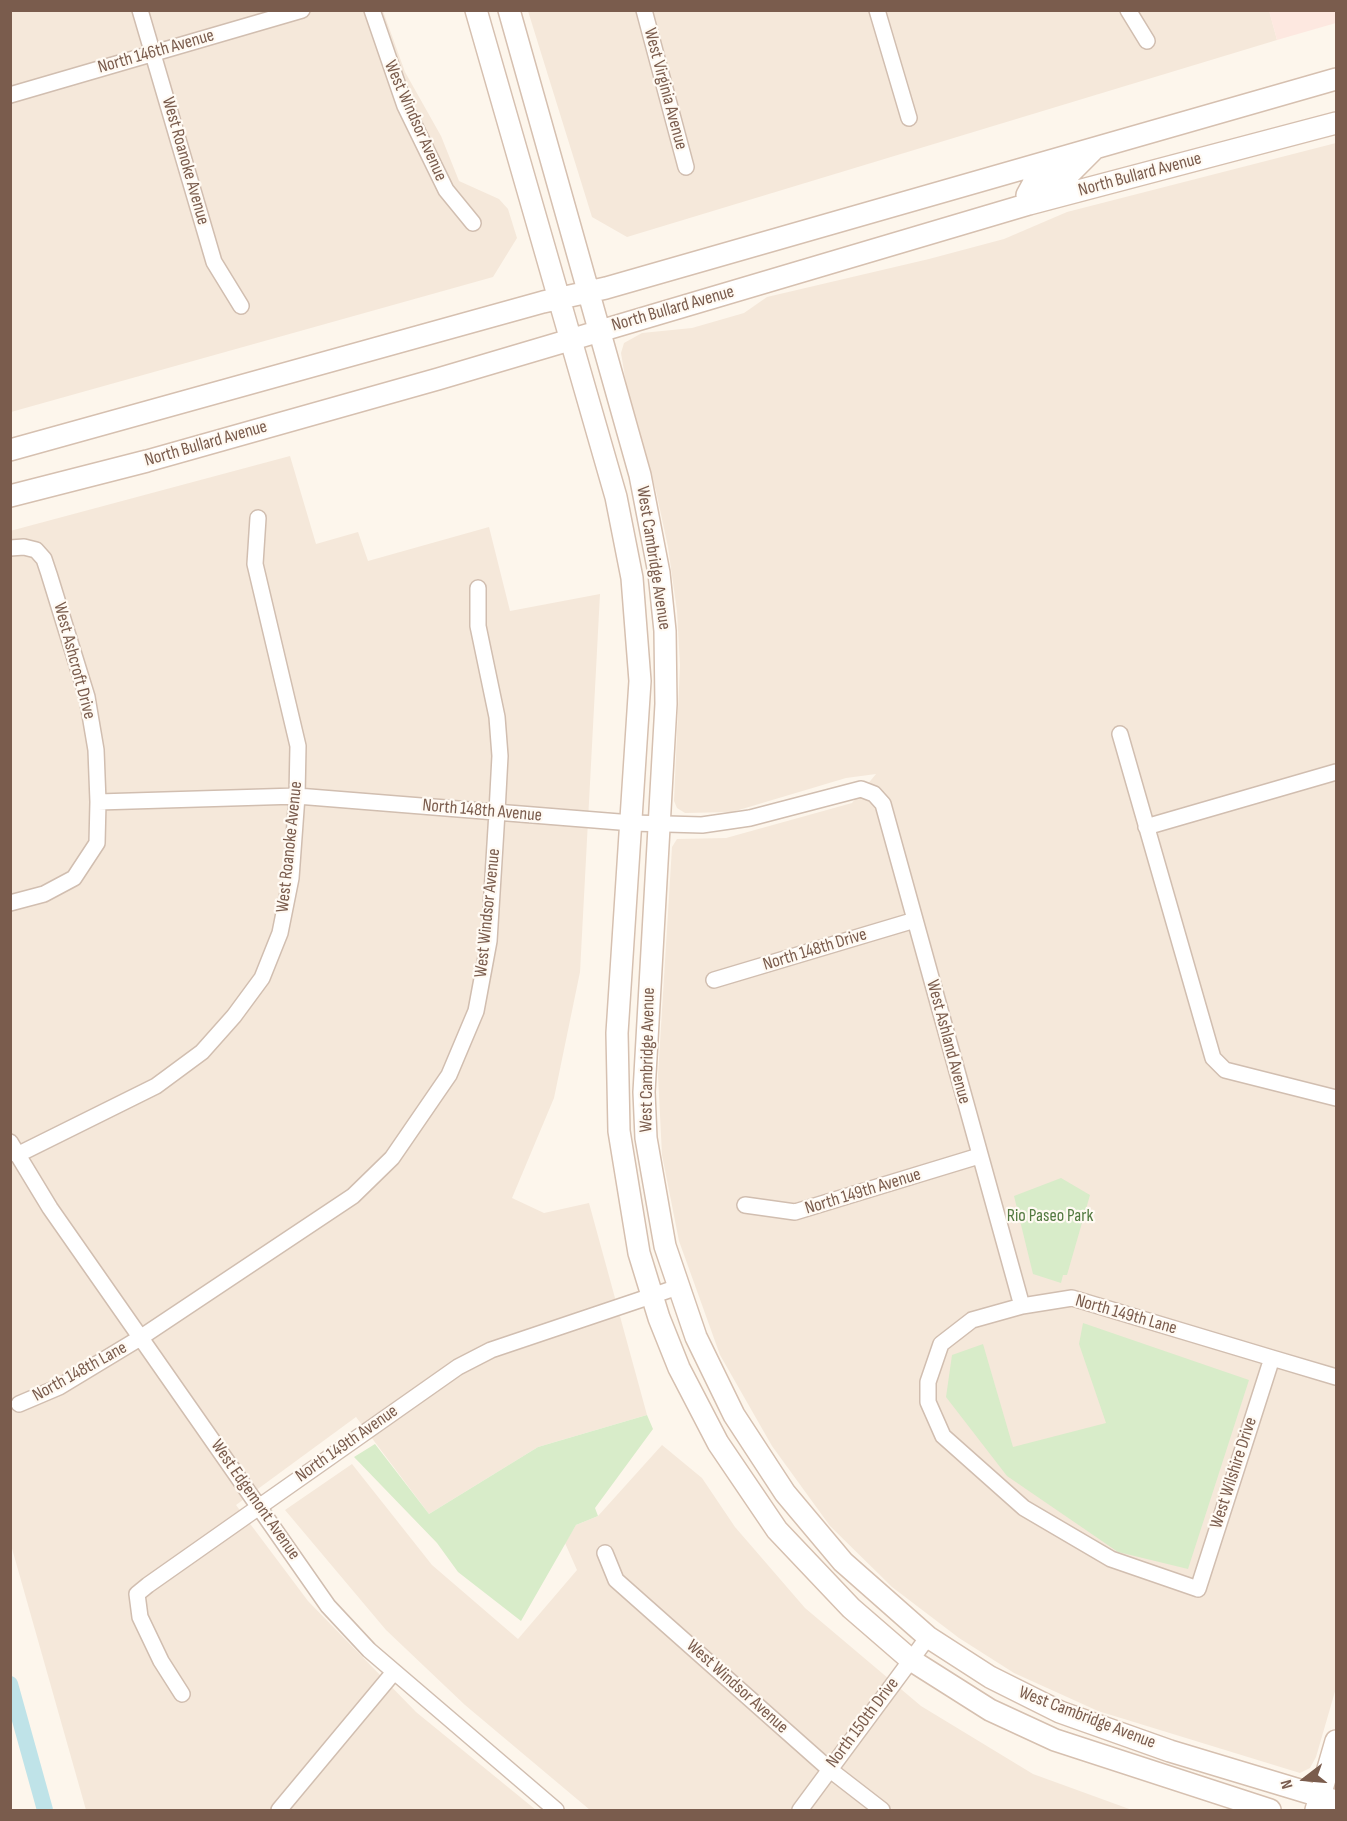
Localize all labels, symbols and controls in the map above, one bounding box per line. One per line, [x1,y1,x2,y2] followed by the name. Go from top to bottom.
[95,25,217,79] street label: North 146th Avenue
[638,26,692,152] street label: West Virginia Avenue
[379,57,451,185] street label: West Windsor Avenue
[156,95,214,227] street label: West Roanoke Avenue
[1076,148,1204,202] street label: North Bullard Avenue
[609,281,737,337] street label: North Bullard Avenue
[142,416,270,472] street label: North Bullard Avenue
[631,485,675,631] street label: West Cambridge Avenue
[48,600,100,722] street label: West Ashcroft Drive
[272,780,308,914] street label: West Roanoke Avenue
[421,795,543,827] street label: North 148th Avenue
[470,847,506,979] street label: West Windsor Avenue
[761,924,869,976] street label: North 148th Drive
[921,978,975,1106] street label: West Ashland Avenue
[636,987,660,1133] street label: West Cambridge Avenue
[802,1164,924,1220] street label: North 149th Avenue
[1007,1205,1093,1227] park label: Rio Paseo Park
[1073,1290,1179,1340] street label: North 149th Lane
[29,1337,131,1407] street label: North 148th Lane
[292,1401,402,1487] street label: North 149th Avenue
[1206,1415,1262,1531] street label: West Wilshire Drive
[205,1436,305,1564] street label: West Edgemont Avenue
[682,1636,792,1738] street label: West Windsor Avenue
[822,1674,904,1772] street label: North 150th Drive
[1015,1682,1159,1754] street label: West Cambridge Avenue
[1275,1749,1335,1809] north arrow
[1277,1777,1298,1791] text: N

